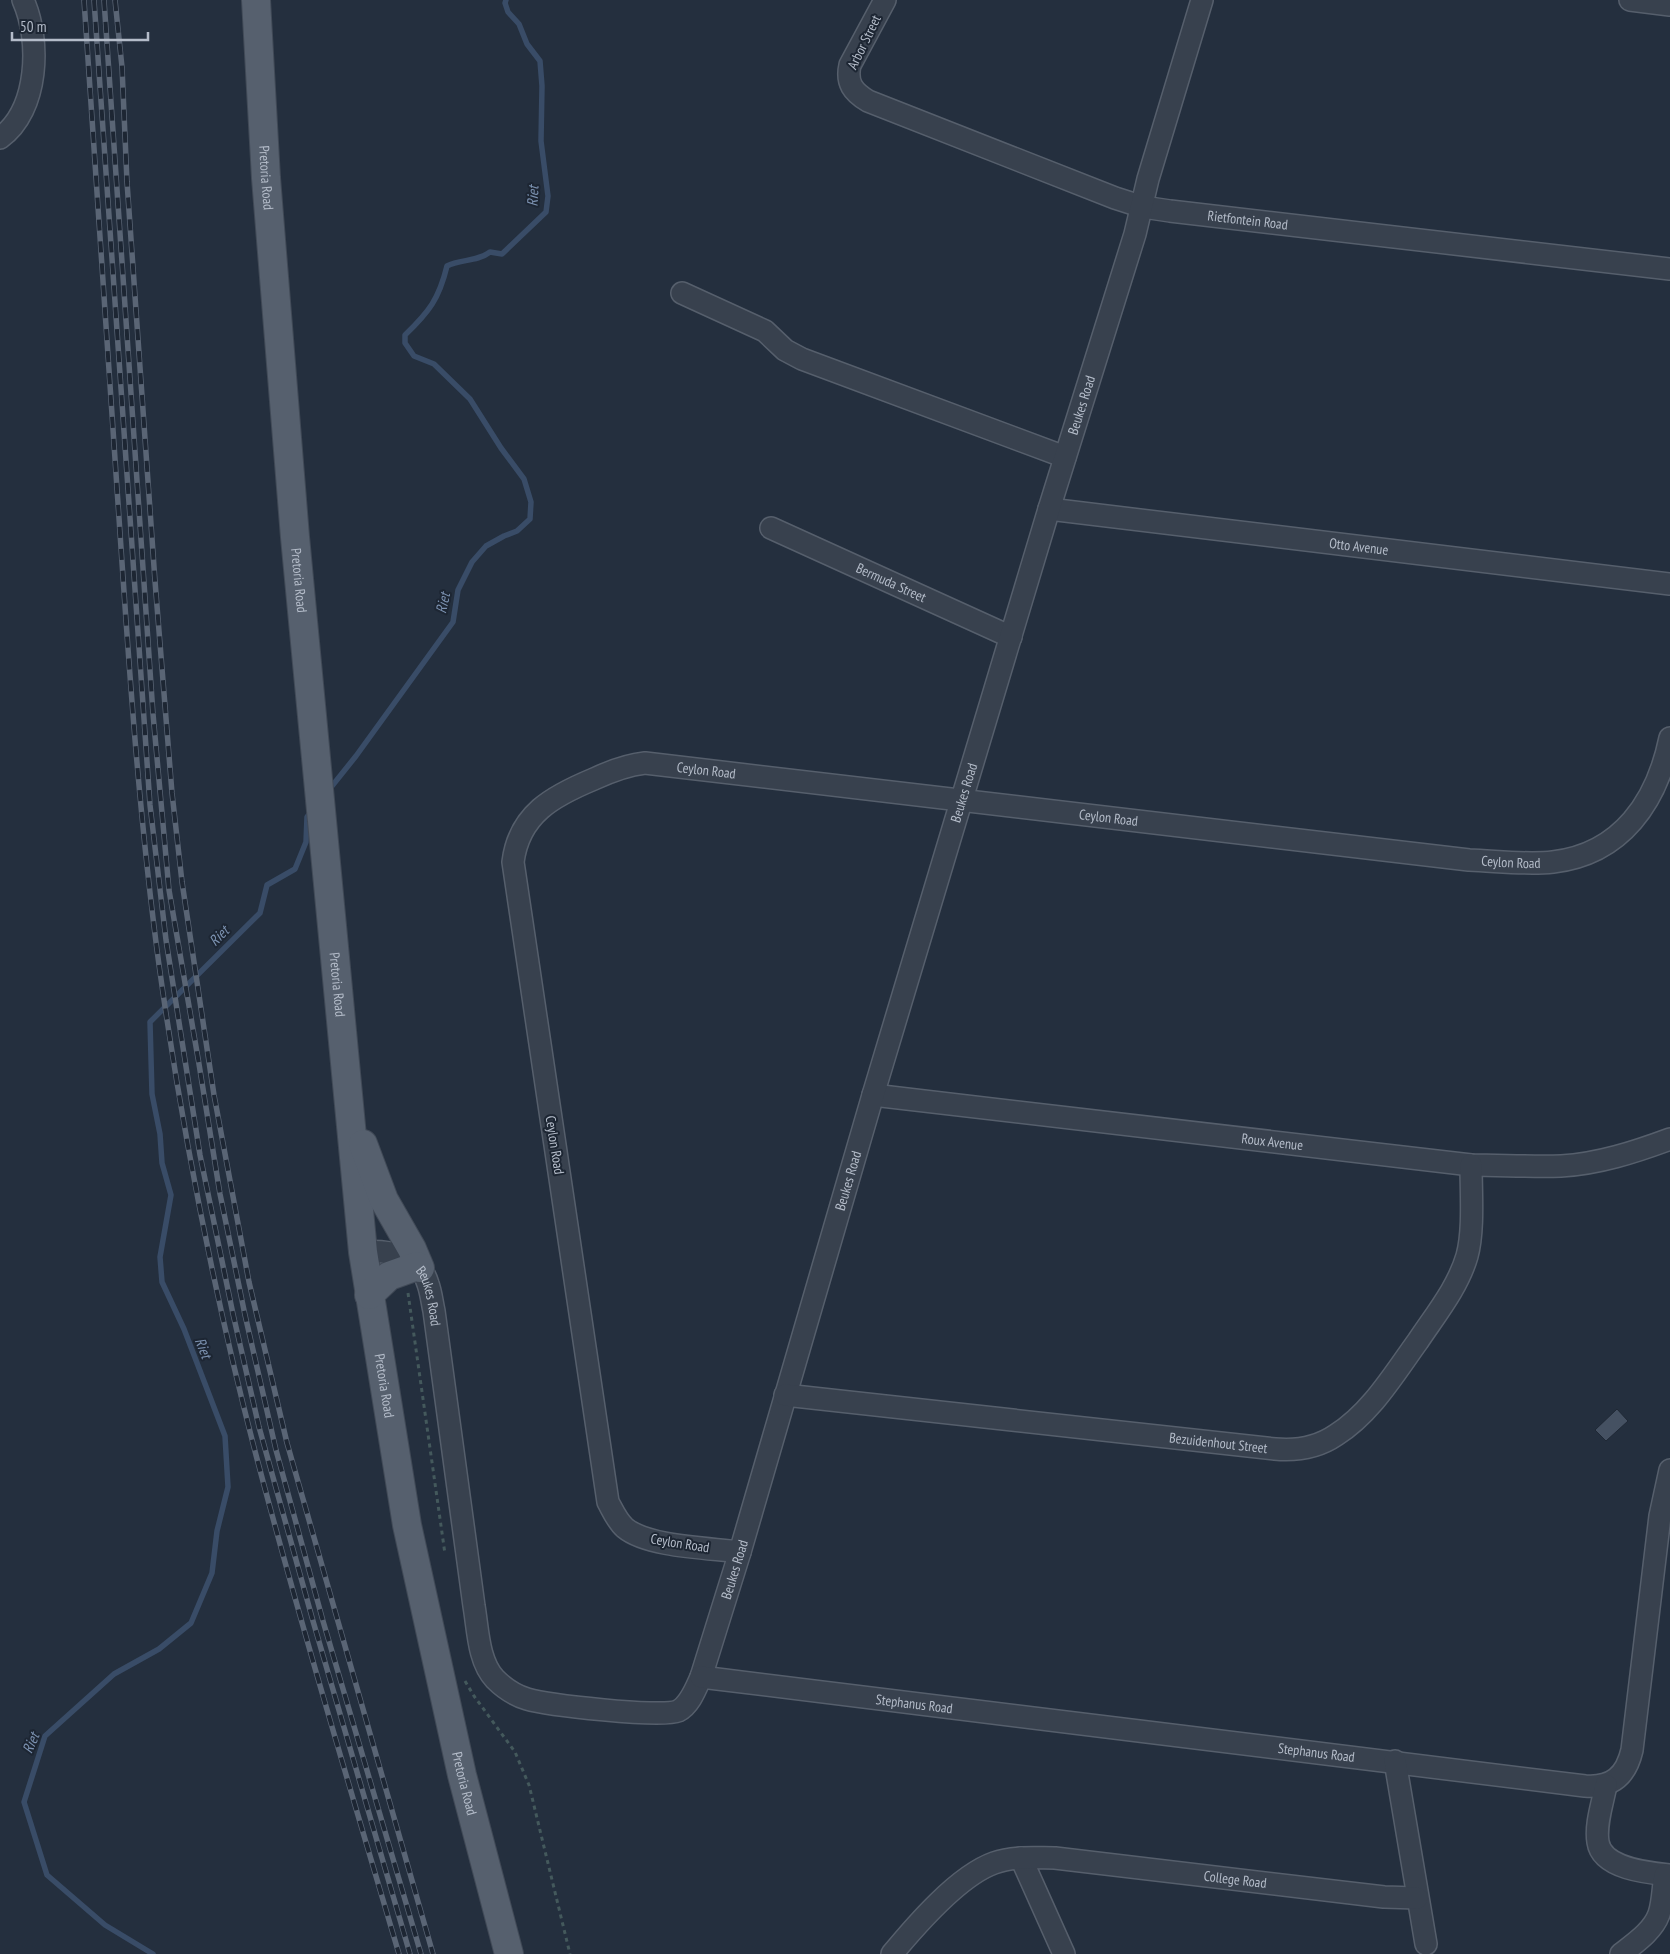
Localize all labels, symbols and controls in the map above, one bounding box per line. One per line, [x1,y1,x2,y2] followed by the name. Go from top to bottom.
[12,10,149,42] scale bar
[843,12,885,72] street label: Arbor Street
[20,17,46,36] text: 50 m
[255,145,278,211] street label: Pretoria Road
[522,183,543,207] water label: Riet
[1206,206,1289,234] street label: Rietfontein Road
[1064,373,1099,437] street label: Beukes Road
[1328,534,1390,559] street label: Otto Avenue
[287,547,311,613] street label: Pretoria Road
[853,559,929,606] street label: Bermuda Street
[431,589,454,615] water label: Riet
[676,758,737,783] street label: Ceylon Road
[946,761,981,825] street label: Beukes Road
[1078,805,1139,830] street label: Ceylon Road
[1481,852,1541,872] street label: Ceylon Road
[205,920,234,950] water label: Riet
[326,951,350,1018] street label: Pretoria Road
[541,1114,569,1176] street label: Ceylon Road
[1241,1129,1304,1154] street label: Roux Avenue
[831,1149,865,1213] street label: Beukes Road
[412,1262,445,1327] street label: Beukes Road
[191,1335,217,1363] water label: Riet
[370,1352,399,1419] street label: Pretoria Road
[1168,1428,1269,1457] street label: Bezuidenhout Street
[649,1529,711,1557] street label: Ceylon Road
[717,1538,752,1601] street label: Beukes Road
[875,1690,954,1717] street label: Stephanus Road
[18,1728,44,1756] water label: Riet
[1277,1739,1356,1766] street label: Stephanus Road
[448,1750,481,1817] street label: Pretoria Road
[1203,1867,1268,1892] street label: College Road

